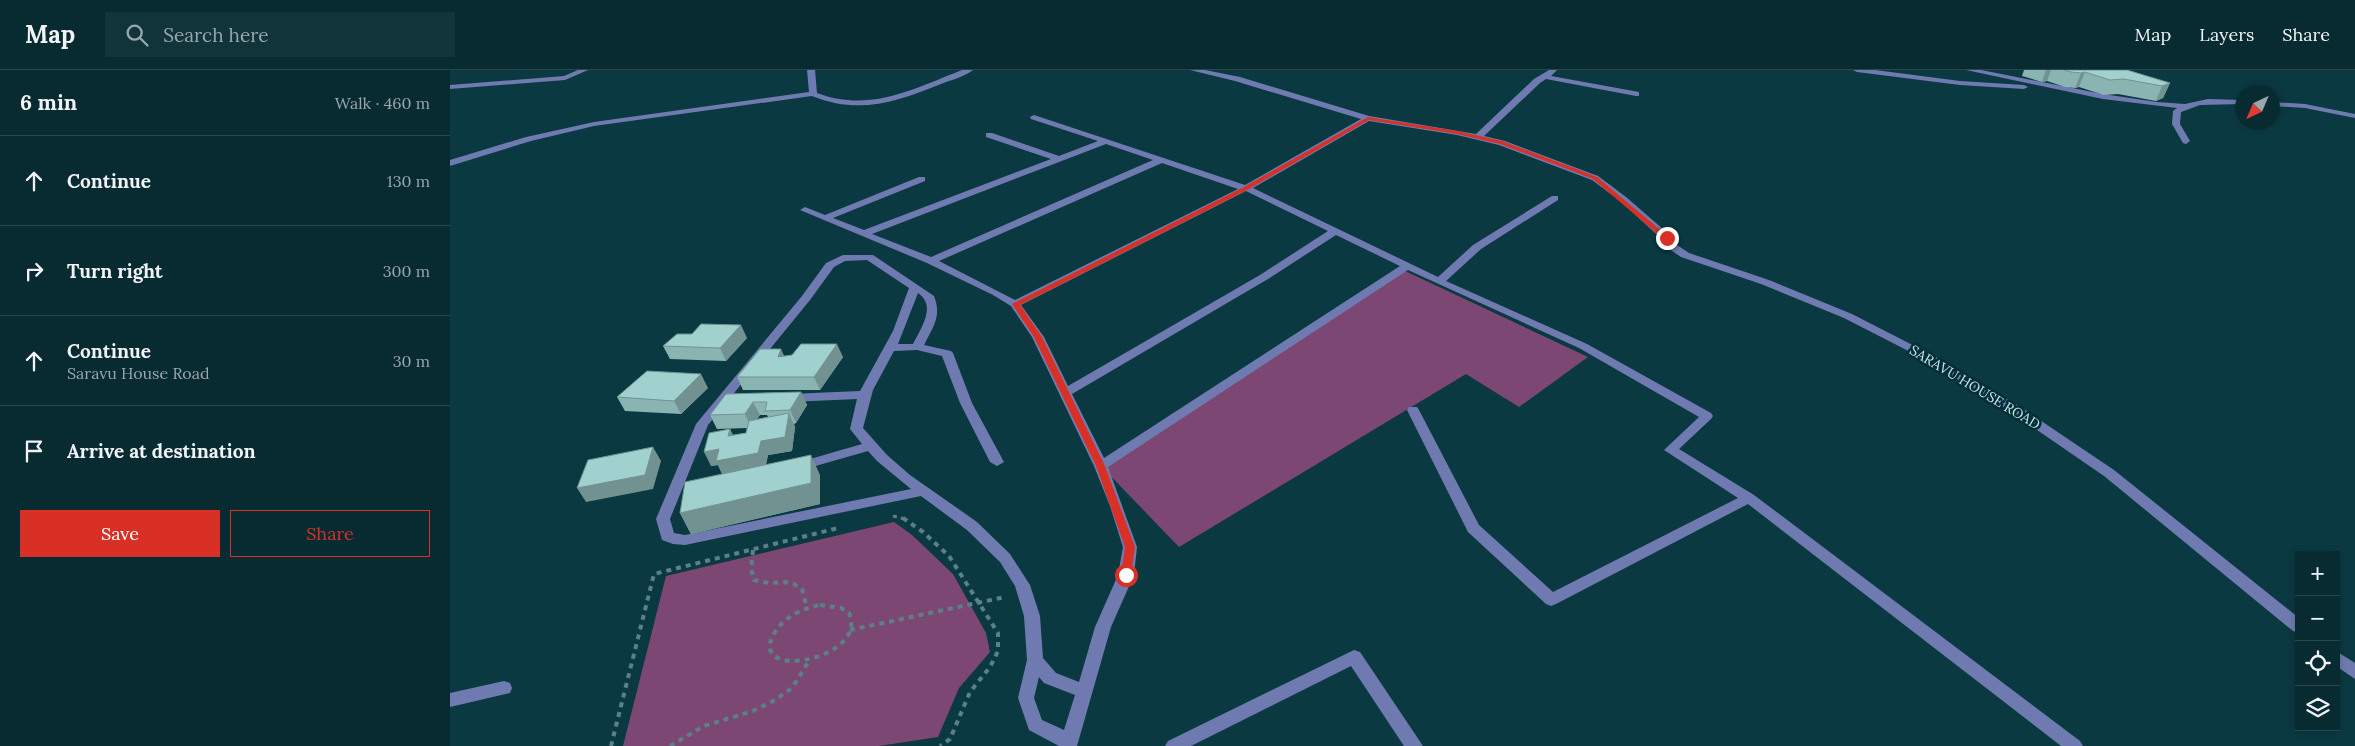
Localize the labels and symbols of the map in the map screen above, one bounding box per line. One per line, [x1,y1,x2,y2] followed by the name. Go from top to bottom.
[2235,85,2280,130] north arrow
[1656,227,1679,250] route end
[1906,341,2044,433] street label: SARAVU HOUSE ROAD
[1115,564,1138,587] route start

